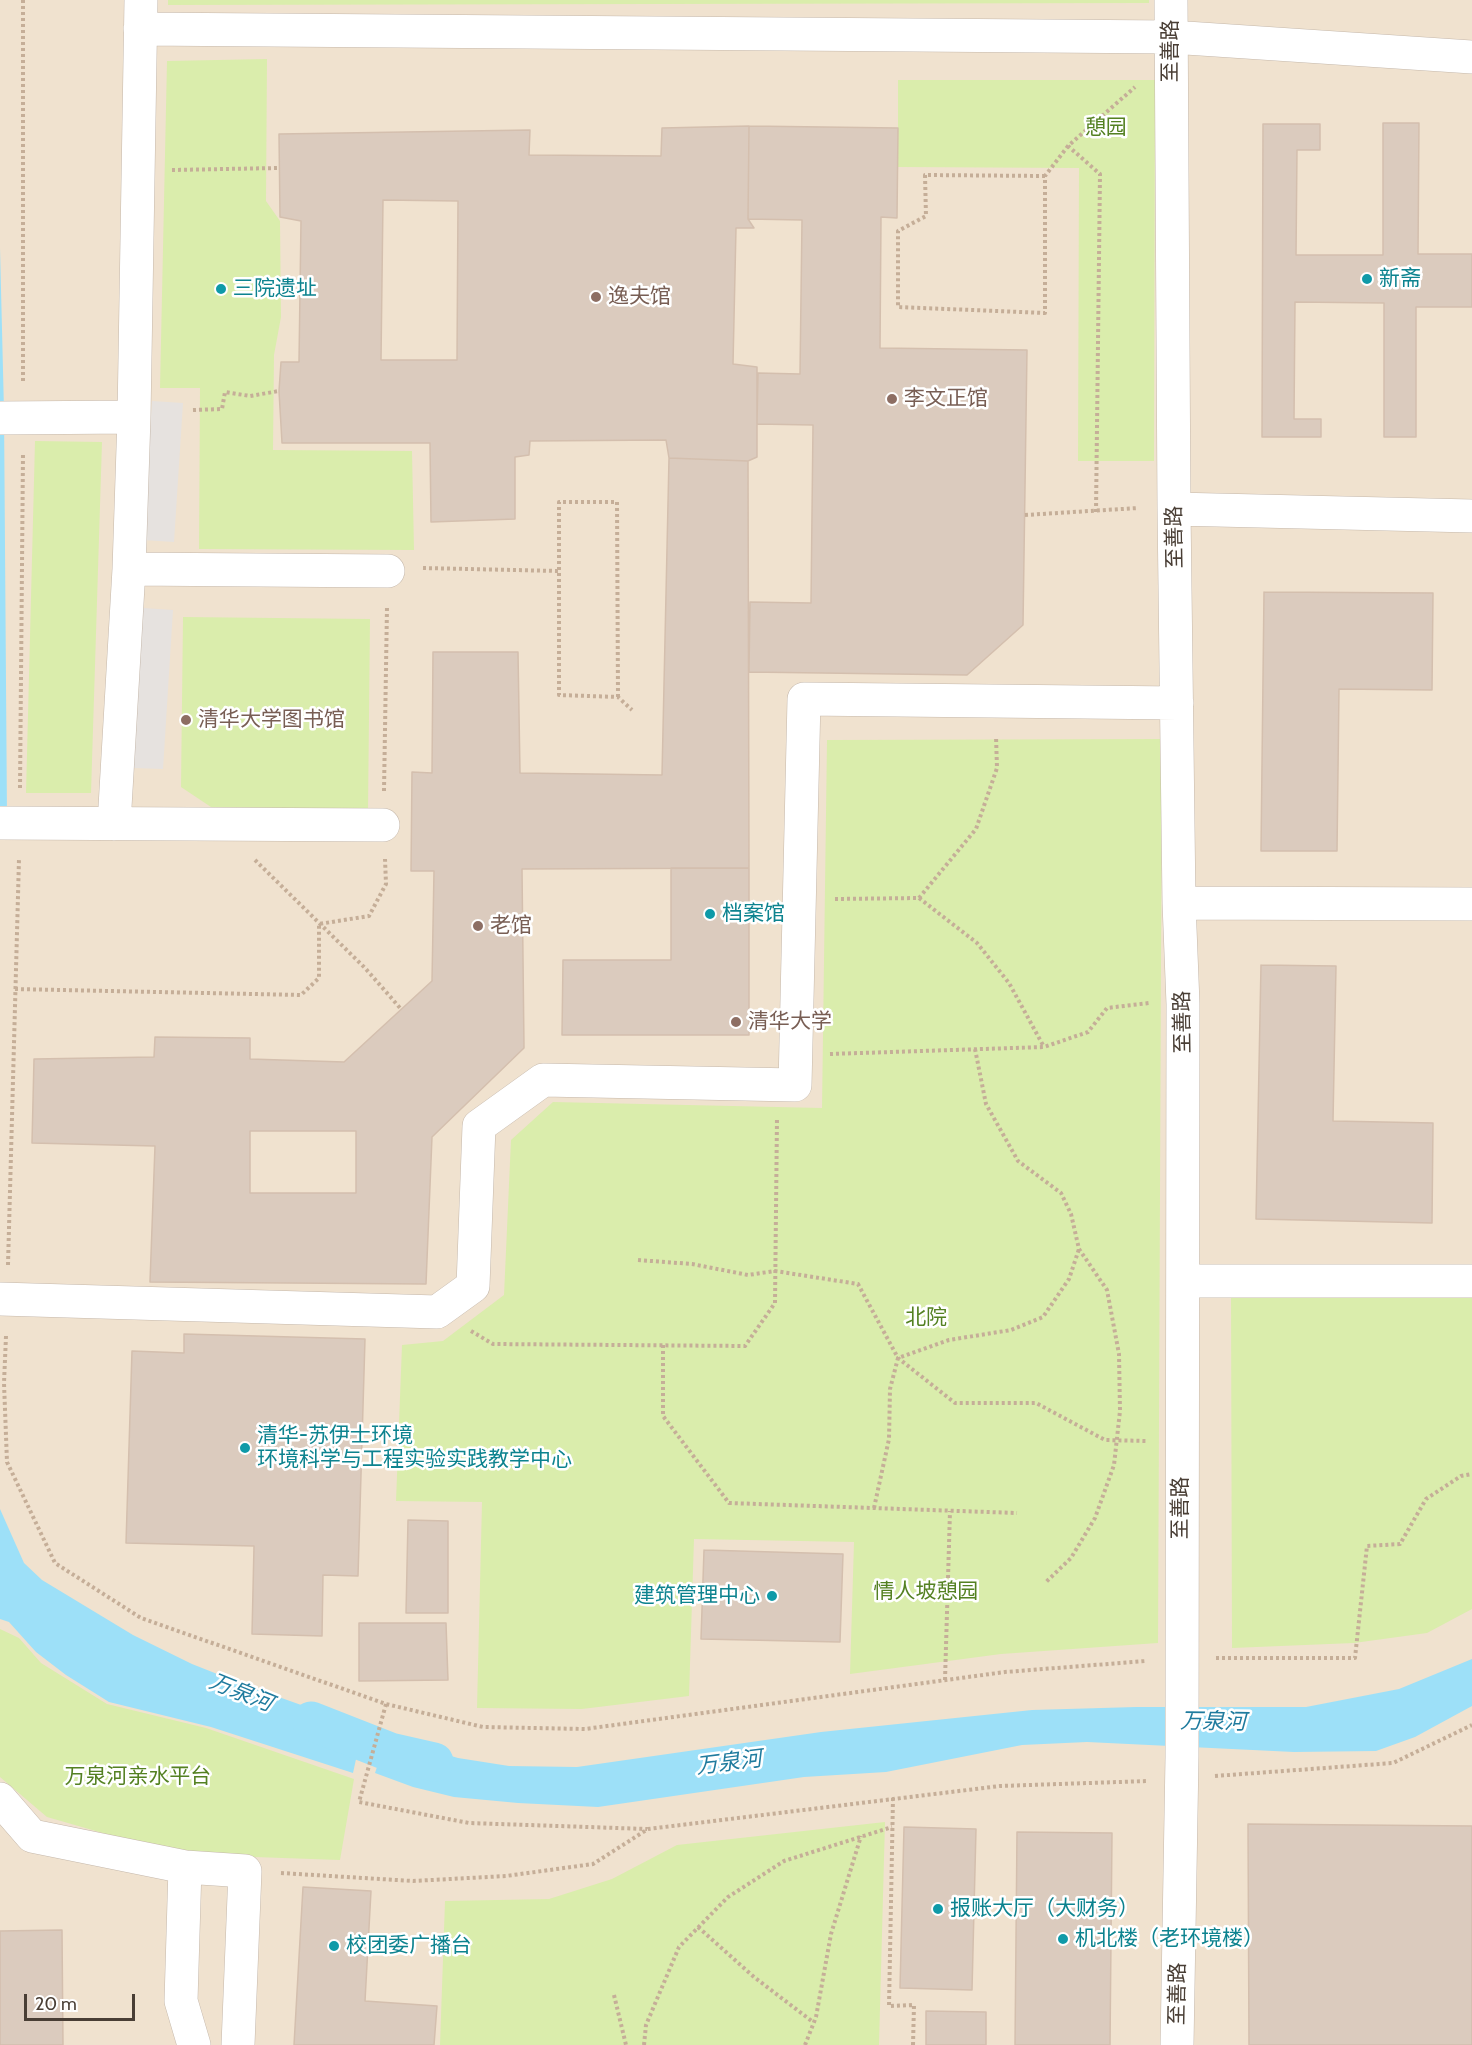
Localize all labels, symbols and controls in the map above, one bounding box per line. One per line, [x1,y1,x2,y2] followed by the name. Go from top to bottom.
[1158,20,1184,82] street label: 至善路
[1085,115,1127,141] park label: 憩园
[1379,266,1421,292] place label: 新斋
[1360,272,1374,286] marker: 新斋
[233,276,317,302] place label: 三院遗址
[214,282,228,296] marker: 三院遗址
[608,284,671,310] place label: 逸夫馆
[589,290,603,304] marker: 逸夫馆
[904,386,988,412] place label: 李文正馆
[885,392,899,406] marker: 李文正馆
[1162,505,1188,569] street label: 至善路
[198,707,345,733] place label: 清华大学图书馆
[179,713,193,727] marker: 清华大学图书馆
[722,901,785,927] place label: 档案馆
[703,907,717,921] marker: 档案馆
[490,913,532,939] place label: 老馆
[471,919,485,933] marker: 老馆
[1170,990,1196,1054] street label: 至善路
[748,1009,832,1035] place label: 清华大学
[729,1015,743,1029] marker: 清华大学
[905,1305,947,1331] park label: 北院
[257,1423,572,1473] place label: 清华-苏伊士环境 环境科学与工程实验实践教学中心
[238,1441,252,1455] marker: 清华-苏伊士环境 环境科学与工程实验实践教学中心
[1168,1477,1194,1539] street label: 至善路
[874,1579,978,1605] park label: 情人坡憩园
[634,1583,760,1609] place label: 建筑管理中心
[765,1589,779,1603] marker: 建筑管理中心
[205,1668,277,1718] water label: 万泉河
[1180,1708,1246,1736] water label: 万泉河
[695,1746,763,1780] water label: 万泉河
[65,1764,211,1790] park label: 万泉河亲水平台
[950,1896,1139,1922] place label: 报账大厅（大财务）
[931,1902,945,1916] marker: 报账大厅（大财务）
[1075,1926,1264,1952] place label: 机北楼（老环境楼）
[1056,1932,1070,1946] marker: 机北楼（老环境楼）
[346,1933,472,1959] place label: 校团委广播台
[327,1939,341,1953] marker: 校团委广播台
[1165,1962,1191,2026] street label: 至善路
[27,1982,138,2020] scale bar
[35,1993,77,2015] text: 20 m

